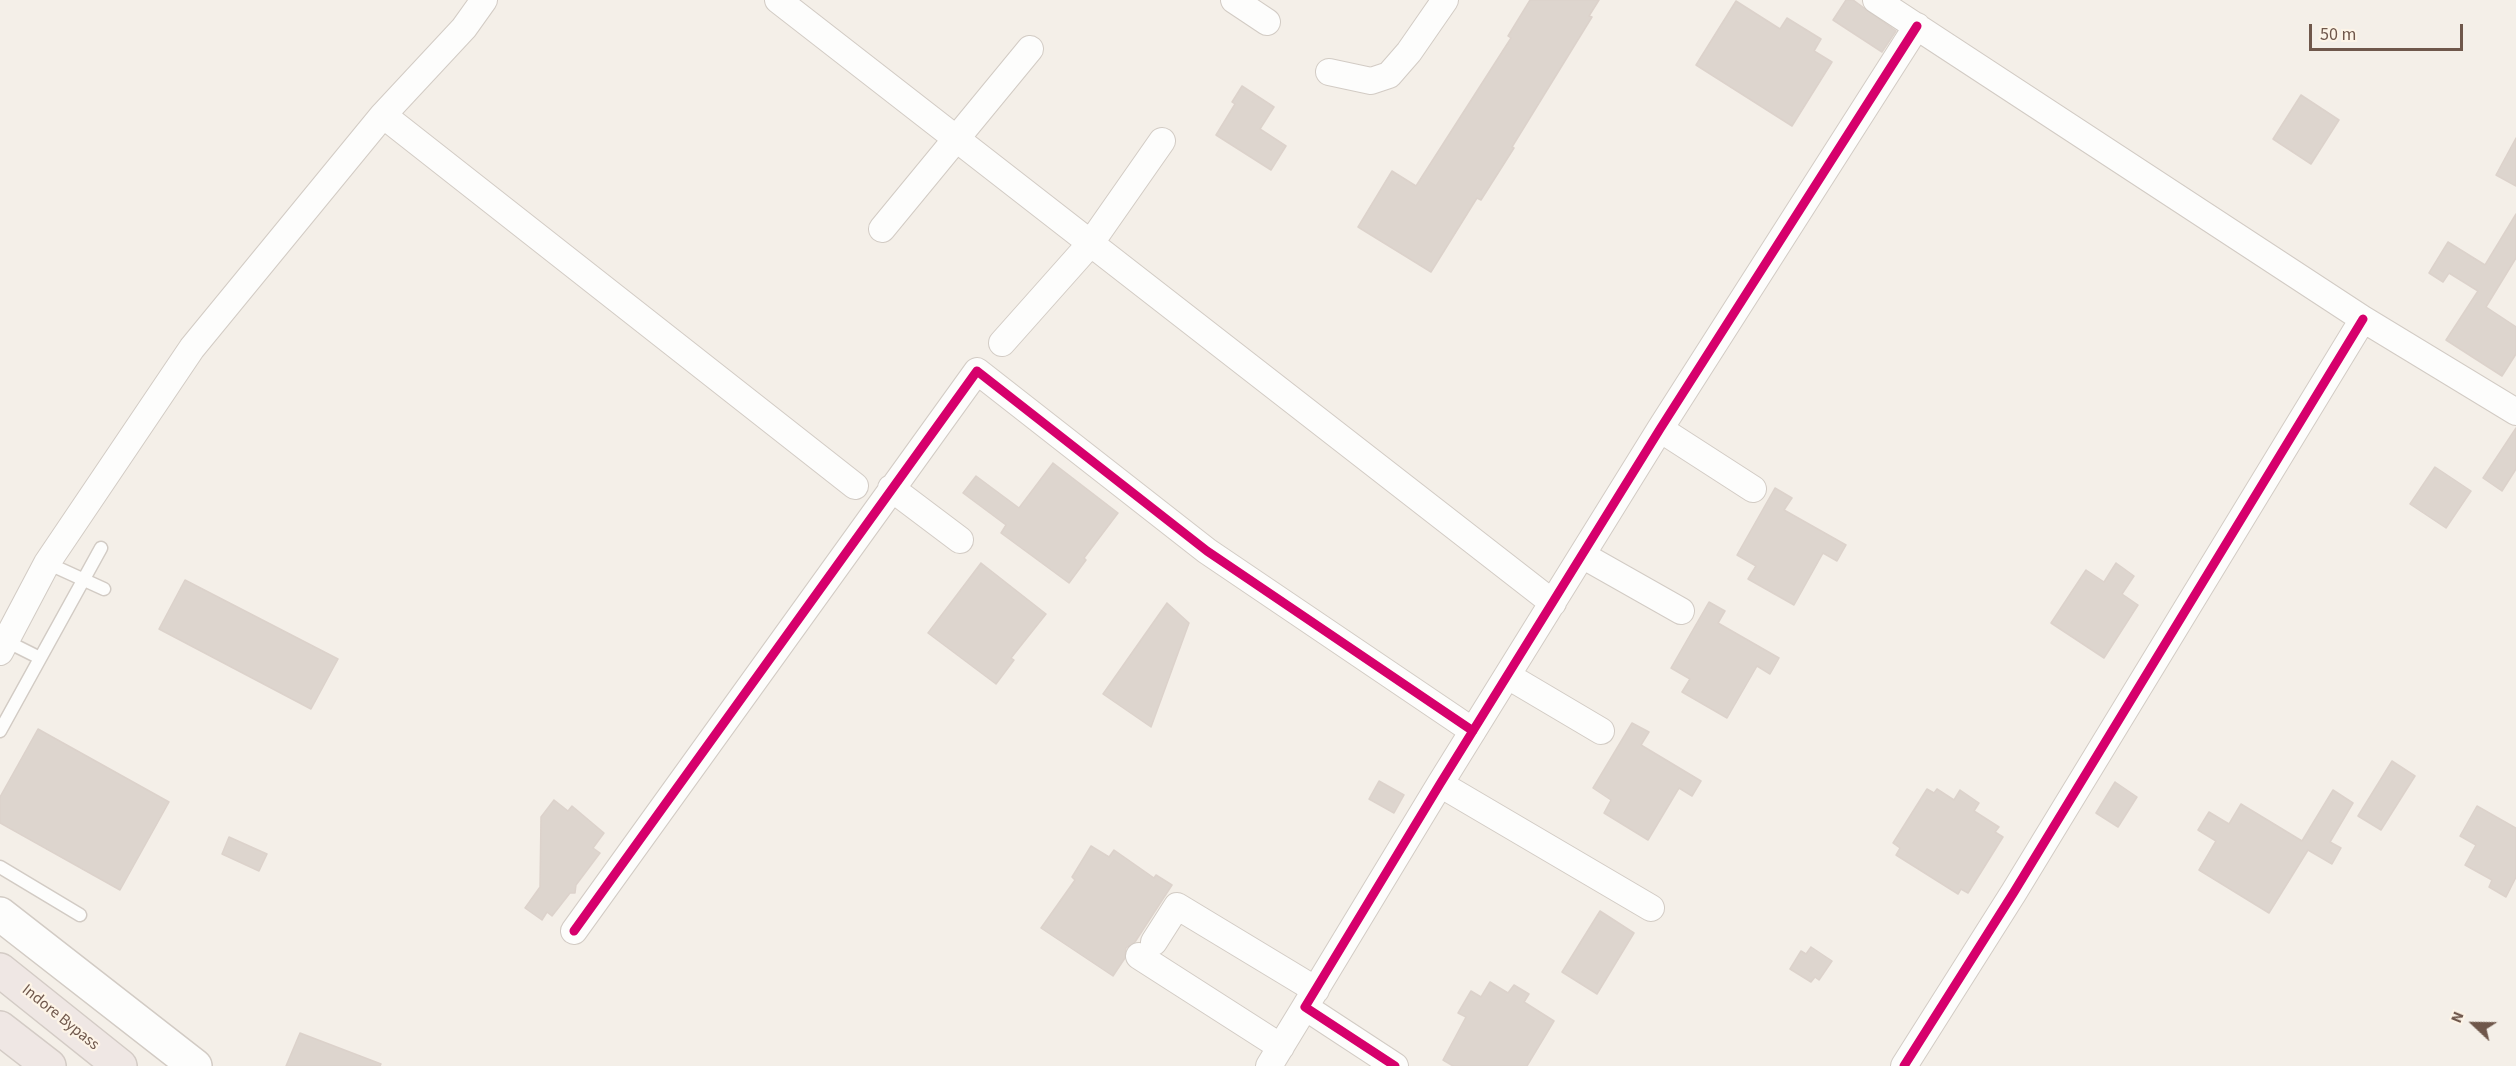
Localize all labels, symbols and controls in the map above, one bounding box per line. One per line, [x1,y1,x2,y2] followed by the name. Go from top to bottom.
[2312,12,2466,50] scale bar
[2320,22,2356,47] text: 50 m
[17,981,103,1055] street label: Indore Bypass
[2444,994,2504,1054] north arrow
[2445,1008,2469,1026] text: N

